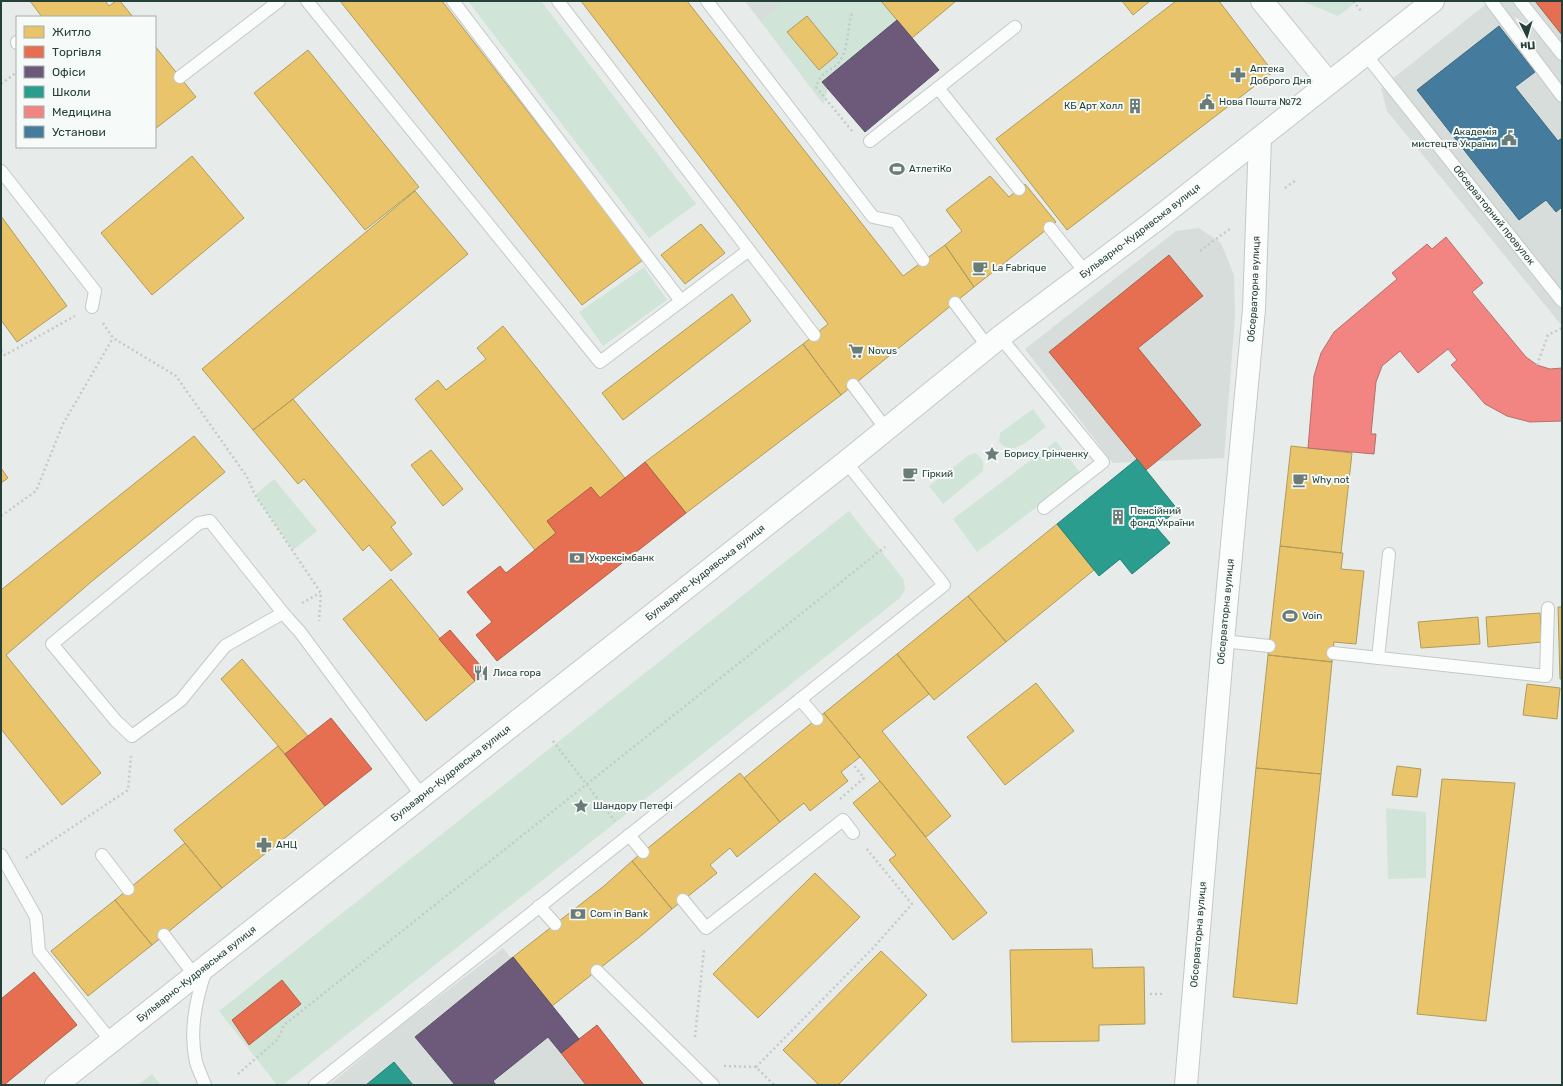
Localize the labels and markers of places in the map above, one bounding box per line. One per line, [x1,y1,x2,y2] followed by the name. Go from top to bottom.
[1250,63,1311,87] place label: Аптека Доброго Дня
[1229,66,1247,84] pharmacy icon: Аптека Доброго Дня
[1198,93,1216,111] public building icon: Нова Пошта №72
[1219,96,1302,108] place label: Нова Пошта №72
[1126,97,1144,115] building icon: КБ Арт Холл
[1064,100,1123,112] place label: КБ Арт Холл
[1412,126,1497,150] place label: Академія мистецтв України
[1500,129,1518,147] public building icon: Академія мистецтв України
[888,160,906,178] sports icon: АтлетіКо
[909,163,952,175] place label: АтлетіКо
[971,259,989,277] cafe icon: La Fabrique
[992,262,1047,274] place label: La Fabrique
[847,342,865,360] supermarket icon: Novus
[868,345,897,357] place label: Novus
[983,445,1001,463] place icon: Борису Грінченку
[1004,448,1089,460] place label: Борису Грінченку
[901,465,919,483] cafe icon: Гіркий
[922,468,953,480] place label: Гіркий
[1291,471,1309,489] cafe icon: Why not
[1312,474,1349,486] place label: Why not
[1130,505,1194,529] place label: Пенсійний фонд України
[1109,508,1127,526] building icon: Пенсійний фонд України
[568,549,586,567] bank icon: Укрексімбанк
[589,552,655,564] place label: Укрексімбанк
[1281,607,1299,625] sports icon: Voin
[1302,610,1322,622] place label: Voin
[472,664,490,682] restaurant icon: Лиса гора
[493,667,541,679] place label: Лиса гора
[572,797,590,815] place icon: Шандору Петефі
[593,800,673,812] place label: Шандору Петефі
[255,836,273,854] pharmacy icon: АНЦ
[276,839,297,851] place label: АНЦ
[569,905,587,923] bank icon: Com in Bank
[590,908,649,920] place label: Com in Bank

